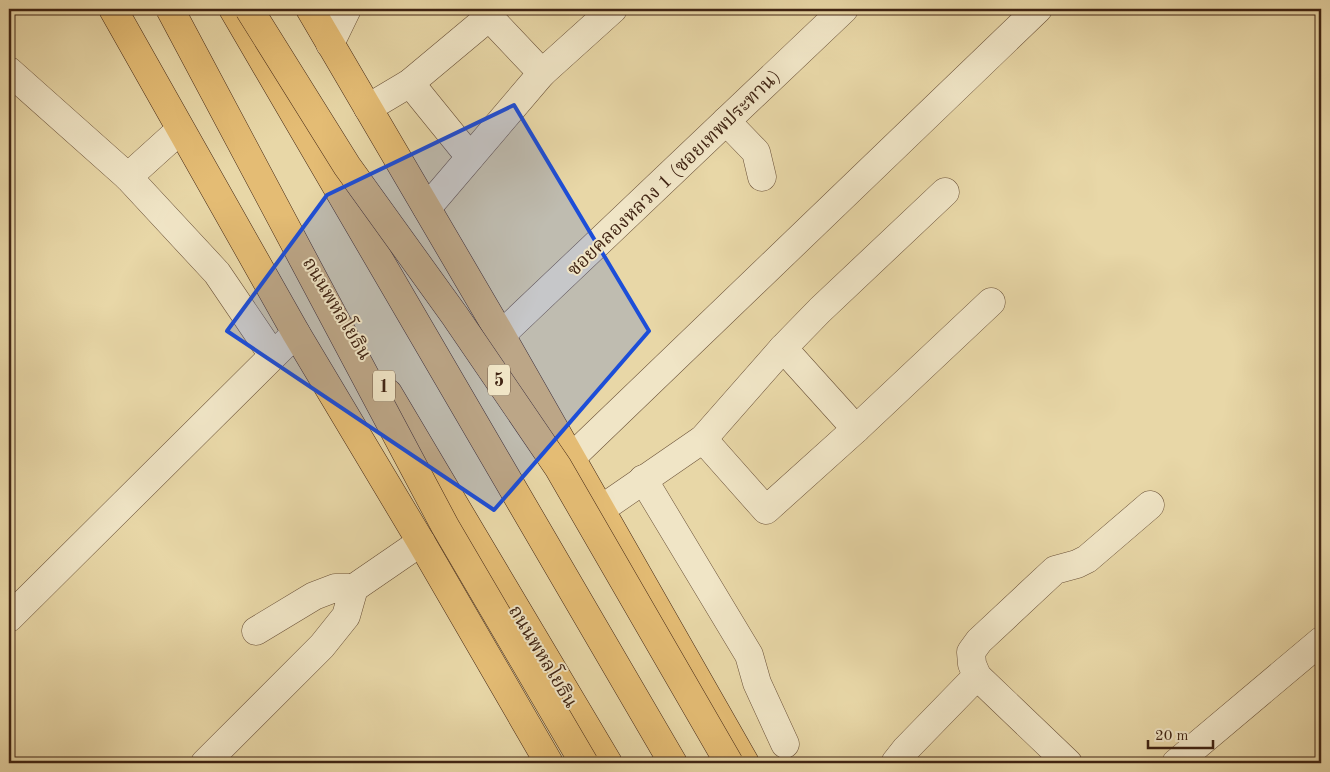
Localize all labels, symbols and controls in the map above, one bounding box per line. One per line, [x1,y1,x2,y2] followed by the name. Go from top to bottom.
[564,66,785,281] street label: ซอยคลองหลวง 1 (ซอยเทพประทาน)
[298,251,380,364] street label: ถนนพหลโยธิน
[488,364,510,396] road number: 5
[373,371,395,402] road number: 1
[504,599,586,712] street label: ถนนพหลโยธิน
[1148,717,1212,749] scale bar
[1155,729,1189,744] text: 20 m

